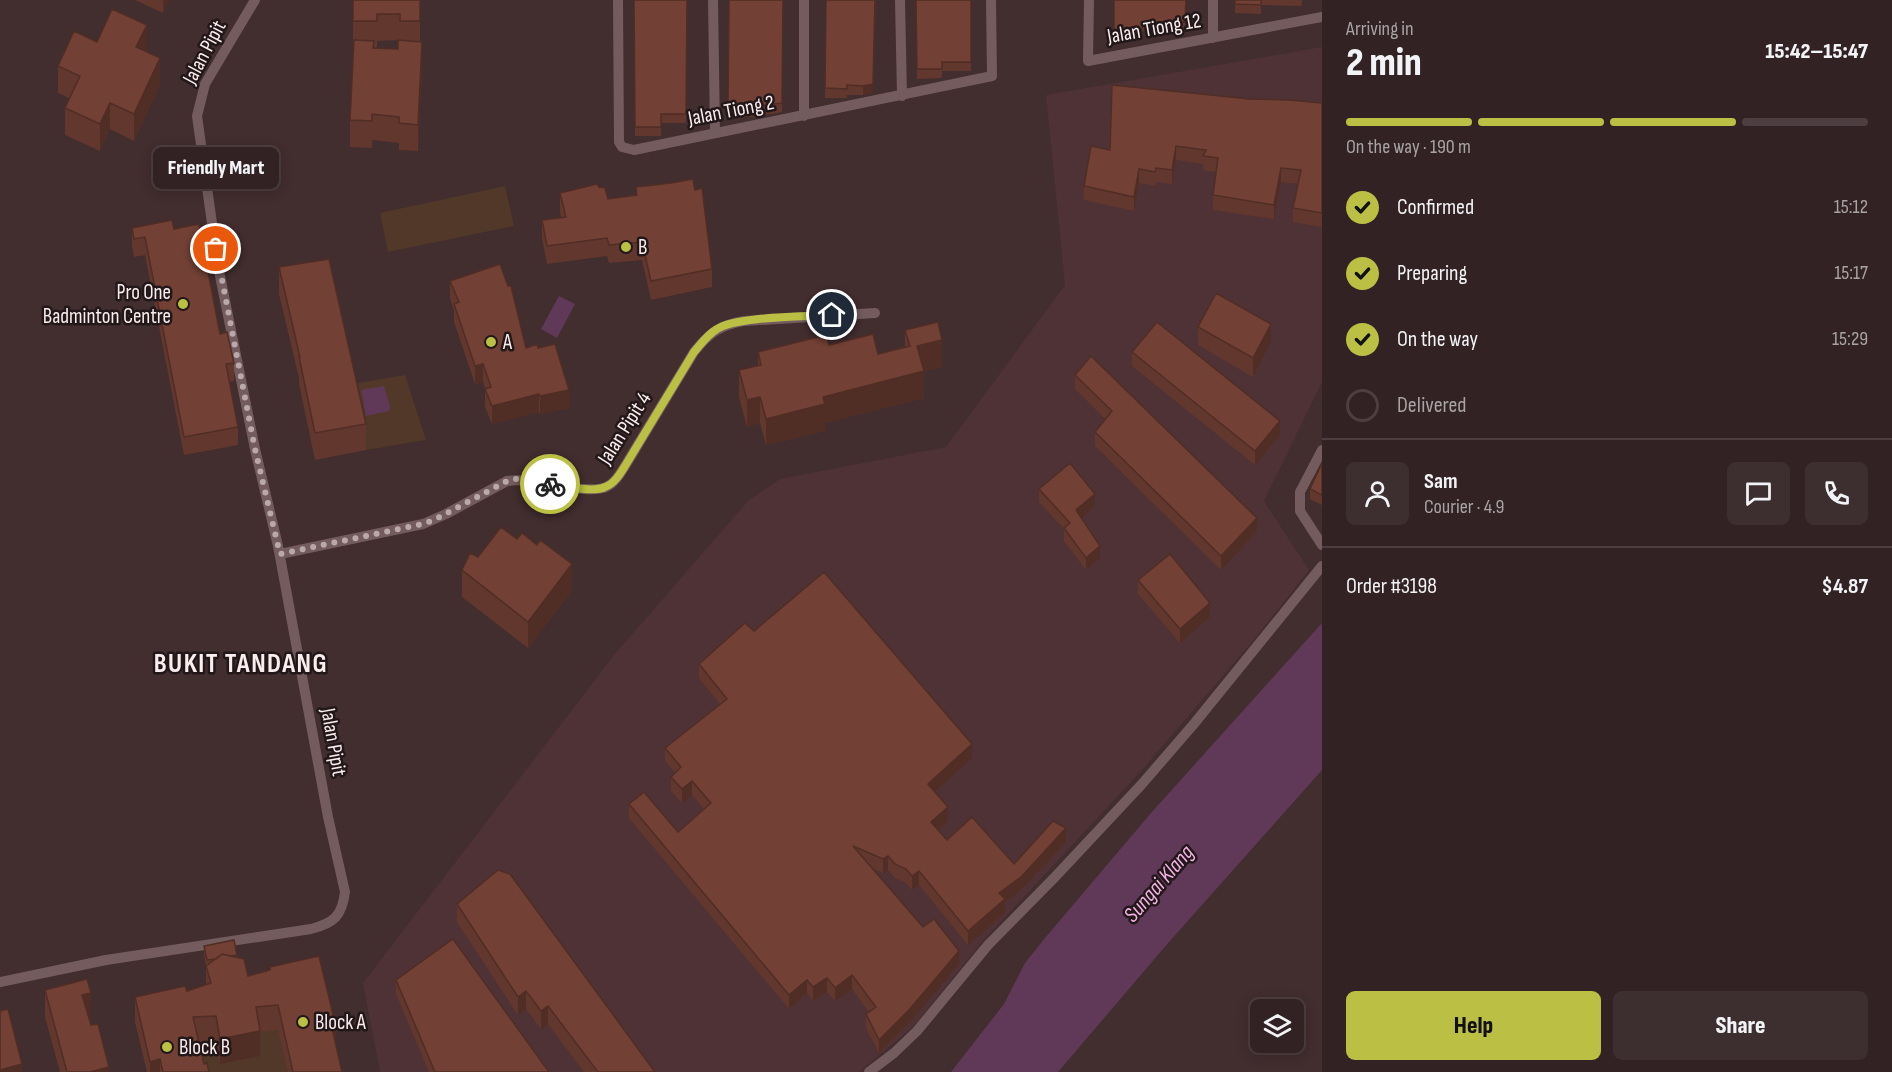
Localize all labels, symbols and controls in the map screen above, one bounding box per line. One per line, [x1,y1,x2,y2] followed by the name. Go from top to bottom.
[1104,8,1203,49] street label: Jalan Tiong 12
[177,16,232,89] street label: Jalan Pipit
[1346,17,1414,41] text: Arriving in
[1765,38,1868,65] text: 15:42–15:47
[1346,40,1422,87] text: 2 min
[685,90,776,131] street label: Jalan Tiong 2
[1346,135,1471,159] text: On the way · 190 m
[153,147,279,189] callout: Friendly Mart
[168,156,264,180] text: Friendly Mart
[1346,191,1379,224] icon: check
[1397,194,1474,221] text: Confirmed
[1834,195,1868,219] text: 15:12
[190,223,241,274] pin
[199,232,232,265] icon: bag
[638,235,647,260] place label: B
[619,240,633,254] marker: B
[1346,257,1379,290] icon: check
[1397,260,1467,287] text: Preparing
[1834,261,1868,285] text: 15:17
[43,280,171,329] place label: Pro One Badminton Centre
[806,289,857,340] pin
[176,297,190,311] marker: Pro One Badminton Centre
[815,298,848,331] icon: home
[1346,323,1379,356] icon: check
[1397,326,1478,353] text: On the way
[1832,327,1868,351] text: 15:29
[502,330,513,355] place label: A
[484,335,498,349] marker: A
[592,387,656,470] street label: Jalan Pipit 4
[1397,392,1466,419] text: Delivered
[520,454,580,514] courier
[1346,462,1409,525] button: person
[1727,462,1790,525] button: chat
[1805,462,1868,525] button: phone
[534,468,567,501] icon: bike
[1424,468,1458,495] text: Sam
[1424,495,1504,519] text: Courier · 4.9
[1346,573,1437,600] text: Order #3198
[1822,573,1868,600] text: $4.87
[154,648,328,680] district label: BUKIT TANDANG
[315,705,352,778] street label: Jalan Pipit
[1118,840,1200,928] water label: Sungai Klang
[1346,991,1601,1060] button: Help
[1613,991,1868,1060] button: Share
[1250,999,1304,1053] map controls
[1250,999,1304,1053] button: layers
[315,1010,367,1035] place label: Block A
[296,1015,310,1029] marker: Block A
[179,1035,230,1060] place label: Block B
[160,1040,174,1054] marker: Block B

